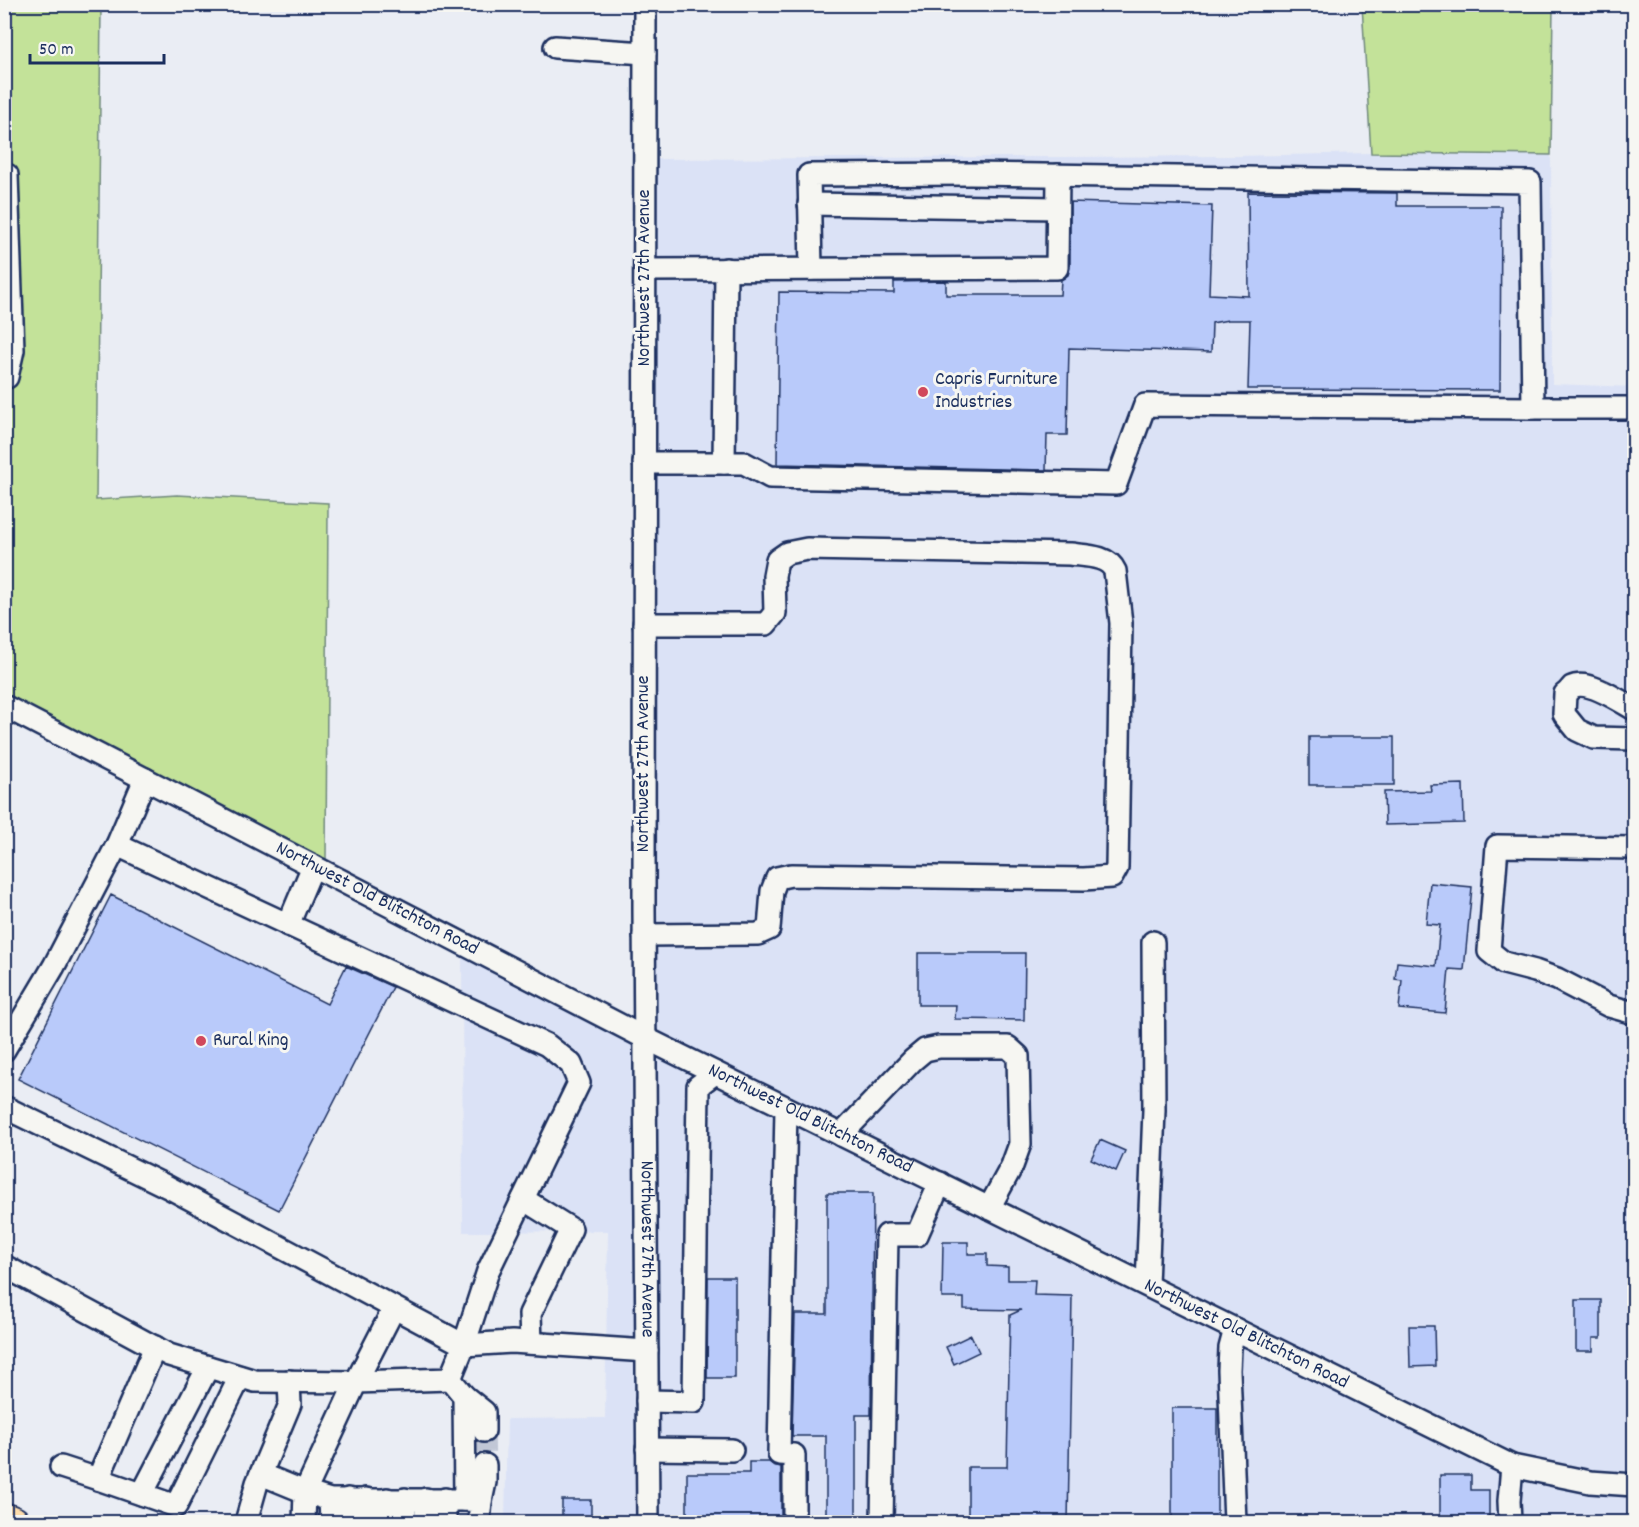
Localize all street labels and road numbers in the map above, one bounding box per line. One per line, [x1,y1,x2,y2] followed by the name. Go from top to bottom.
[631,189,659,367] street label: Northwest 27th Avenue
[630,675,658,853] street label: Northwest 27th Avenue
[271,835,483,963] street label: Northwest Old Blitchton Road
[703,1057,917,1182] street label: Northwest Old Blitchton Road
[632,1160,661,1338] street label: Northwest 27th Avenue
[1139,1272,1353,1397] street label: Northwest Old Blitchton Road

